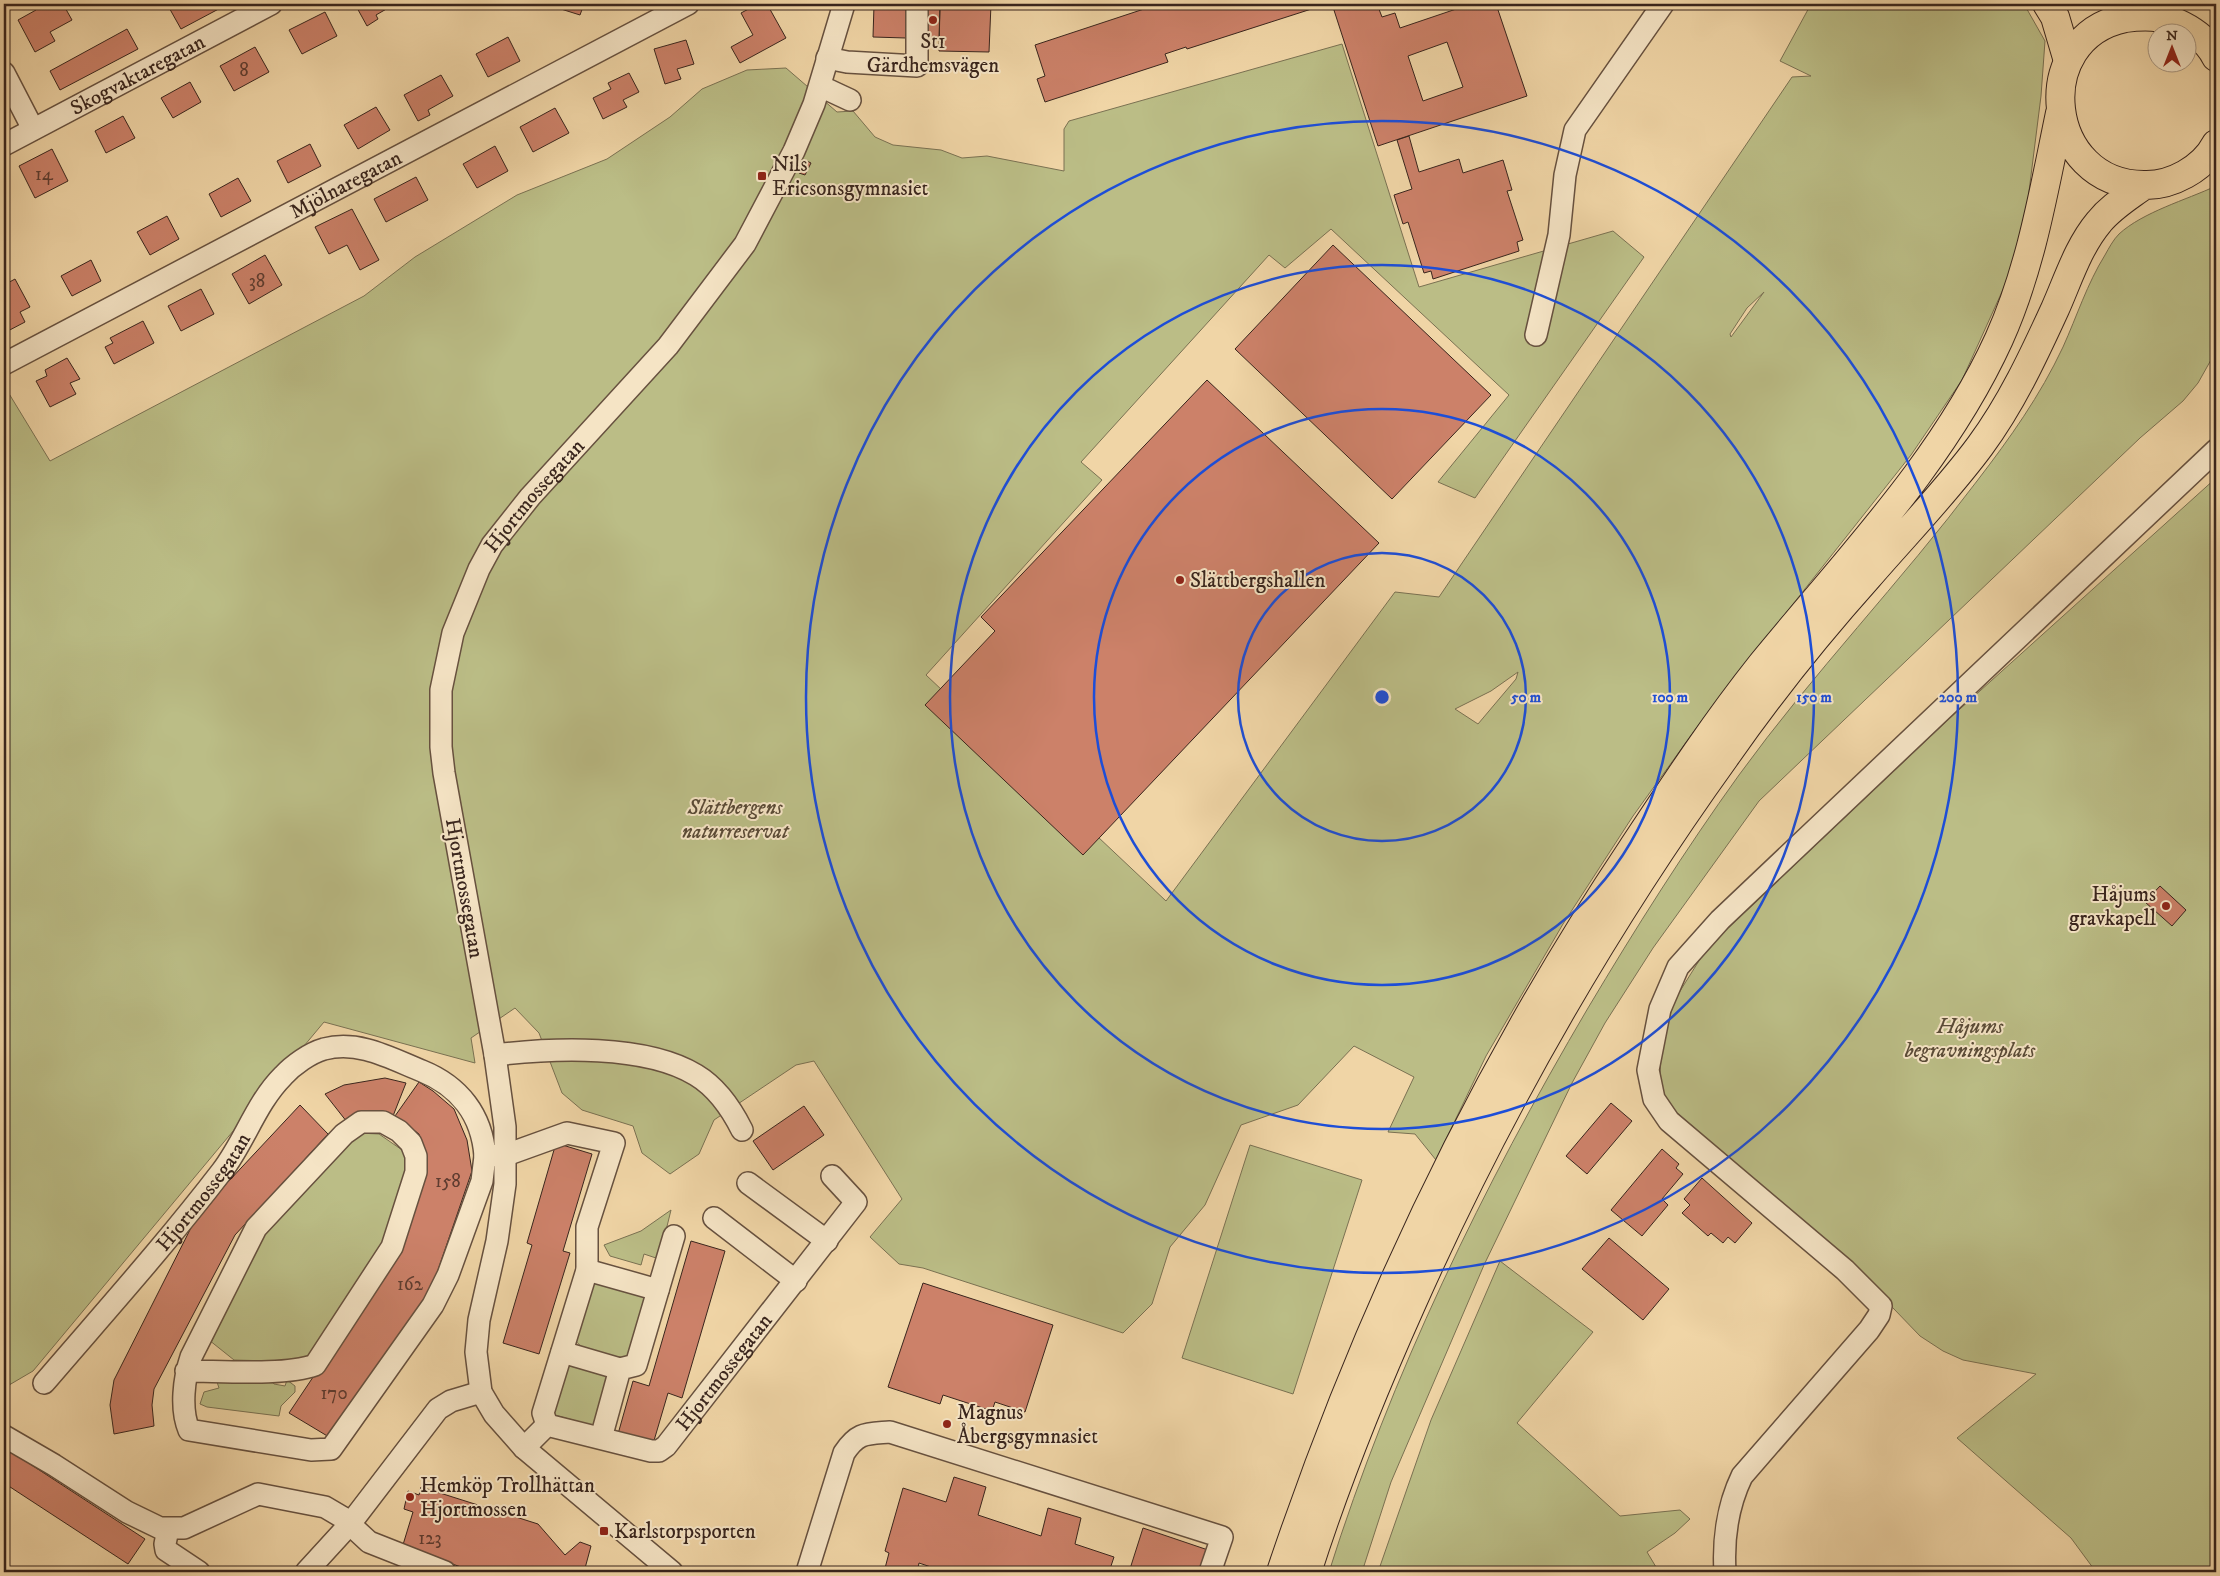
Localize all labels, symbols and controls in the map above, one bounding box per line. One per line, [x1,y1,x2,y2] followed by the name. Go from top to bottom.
[927,14,939,26] marker: St1 Gärdhemsvägen
[2148,22,2198,72] north arrow
[2166,27,2178,45] text: N
[66,29,210,122] street label: Skogvaktaregatan
[867,29,999,79] place label: St1 Gärdhemsvägen
[239,59,249,82] house number: 8
[286,145,407,225] street label: Mjölnaregatan
[772,152,929,202] place label: Nils Ericsonsgymnasiet
[35,163,54,186] house number: 14
[756,170,768,182] marker: Nils Ericsonsgymnasiet
[249,270,265,293] house number: 38
[479,434,591,558] street label: Hjortmossegatan
[1190,568,1325,594] place label: Slättbergshallen
[1174,574,1186,586] marker: Slättbergshallen
[1373,688,1391,706] centre of rings
[1510,688,1542,707] text: 50 m
[1652,688,1689,707] text: 100 m
[1796,688,1832,707] text: 150 m
[1939,688,1978,707] text: 200 m
[682,795,790,845] park label: Slättbergens naturreservat
[439,816,489,960] street label: Hjortmossegatan
[2069,882,2157,932] place label: Håjums gravkapell
[2160,900,2172,912] marker: Håjums gravkapell
[1905,1014,2036,1064] park label: Håjums begravningsplats
[151,1129,257,1257] street label: Hjortmossegatan
[435,1170,461,1193] house number: 158
[397,1273,424,1296] house number: 162
[671,1309,778,1437] street label: Hjortmossegatan
[320,1382,348,1405] house number: 170
[957,1400,1098,1450] place label: Magnus Åbergsgymnasiet
[941,1418,953,1430] marker: Magnus Åbergsgymnasiet
[420,1473,595,1523] place label: Hemköp Trollhättan Hjortmossen
[404,1491,416,1503] marker: Hemköp Trollhättan Hjortmossen
[614,1519,756,1545] place label: Karlstorpsporten
[598,1525,610,1537] marker: Karlstorpsporten
[418,1527,442,1550] house number: 123

